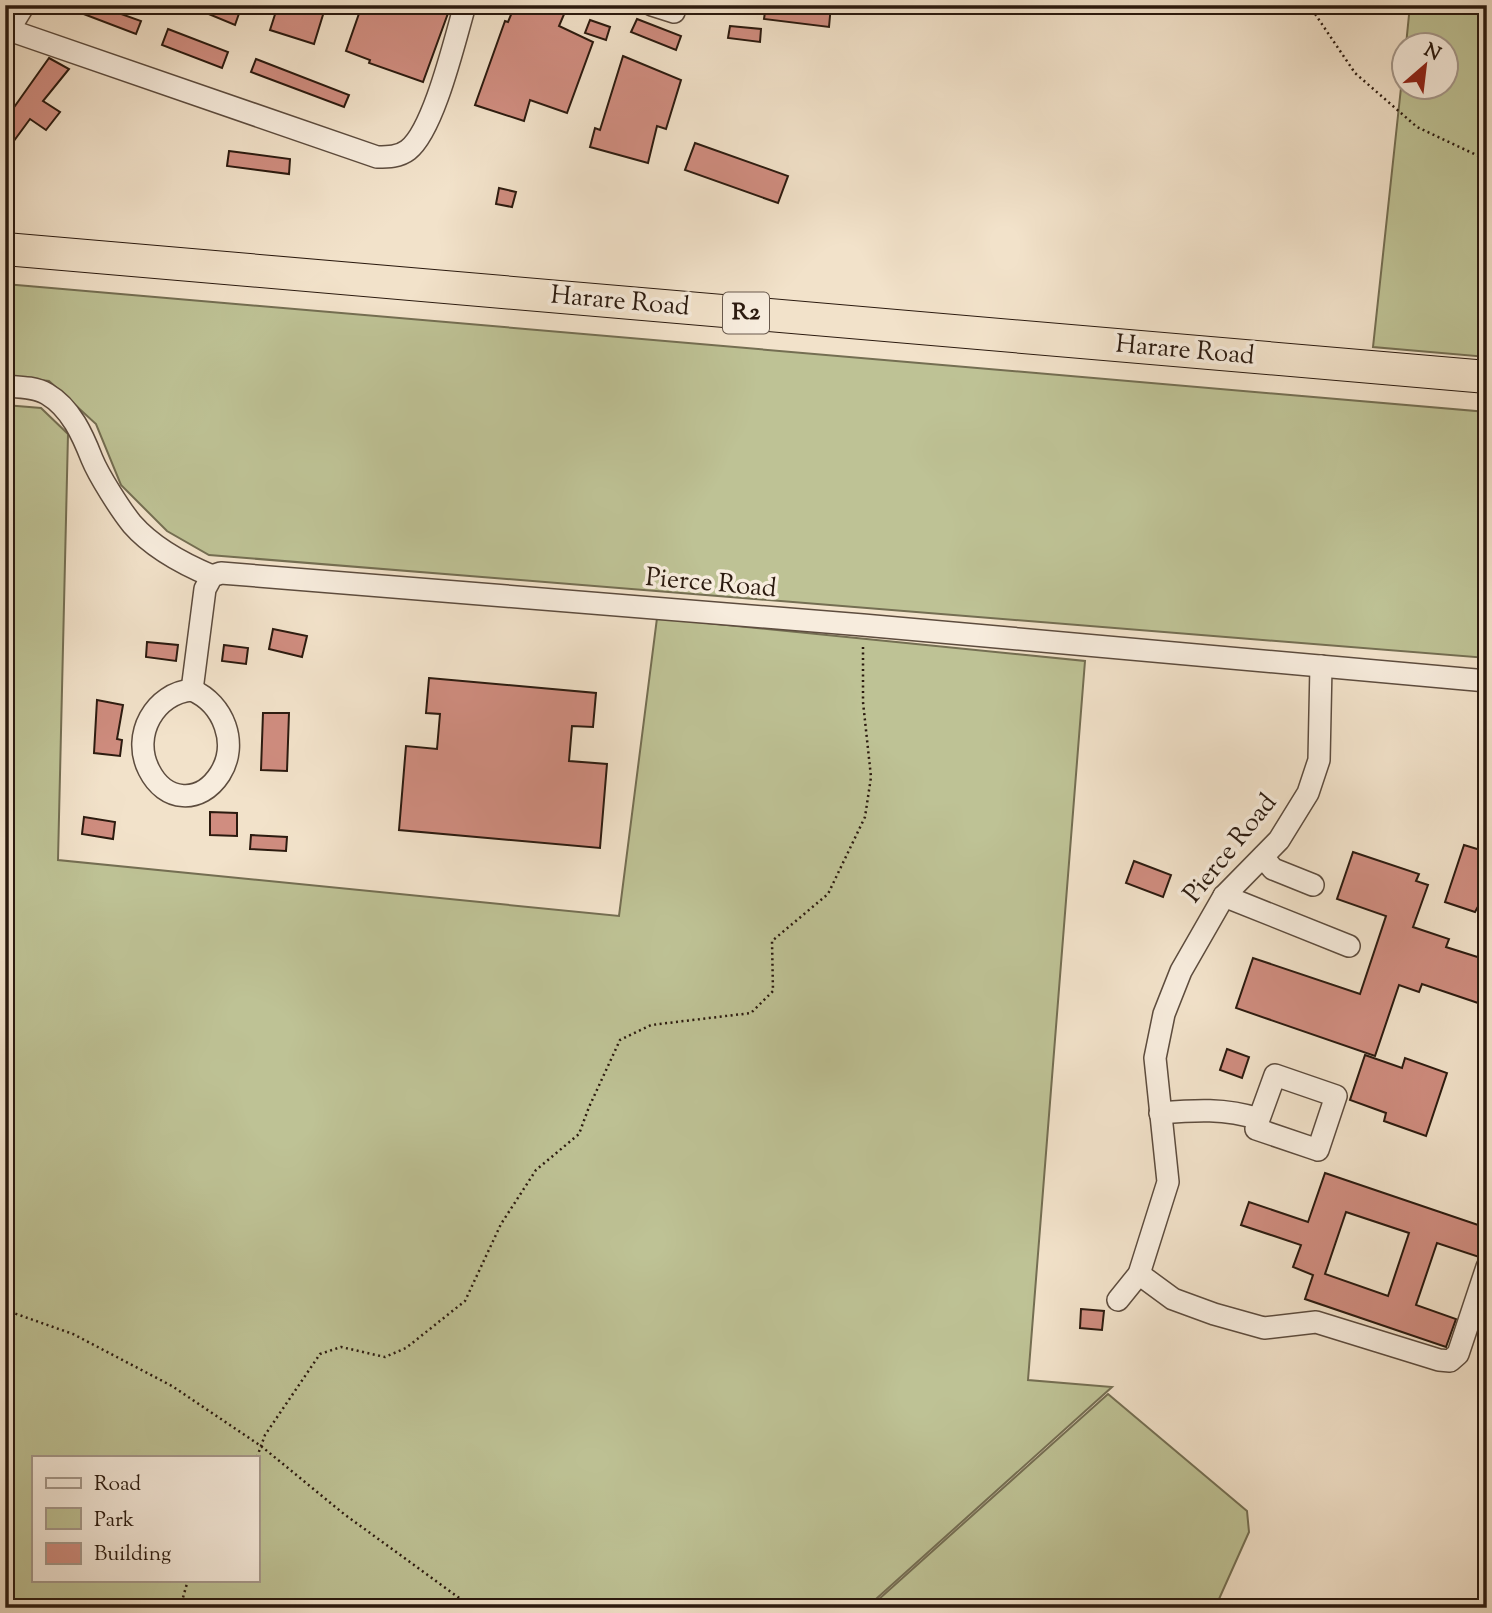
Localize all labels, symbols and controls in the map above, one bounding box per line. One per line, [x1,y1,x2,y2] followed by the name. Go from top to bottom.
[1390,32,1460,102] north arrow
[1419,38,1445,69] text: N
[549,277,691,327] street label: Harare Road
[723,292,769,334] road number: R2
[1114,326,1256,376] street label: Harare Road
[644,560,778,608] street label: Pierce Road
[1175,786,1287,912] street label: Pierce Road
[32,1456,259,1582] legend
[94,1470,141,1500] text: Road
[94,1506,135,1536] text: Park
[94,1540,171,1570] text: Building

